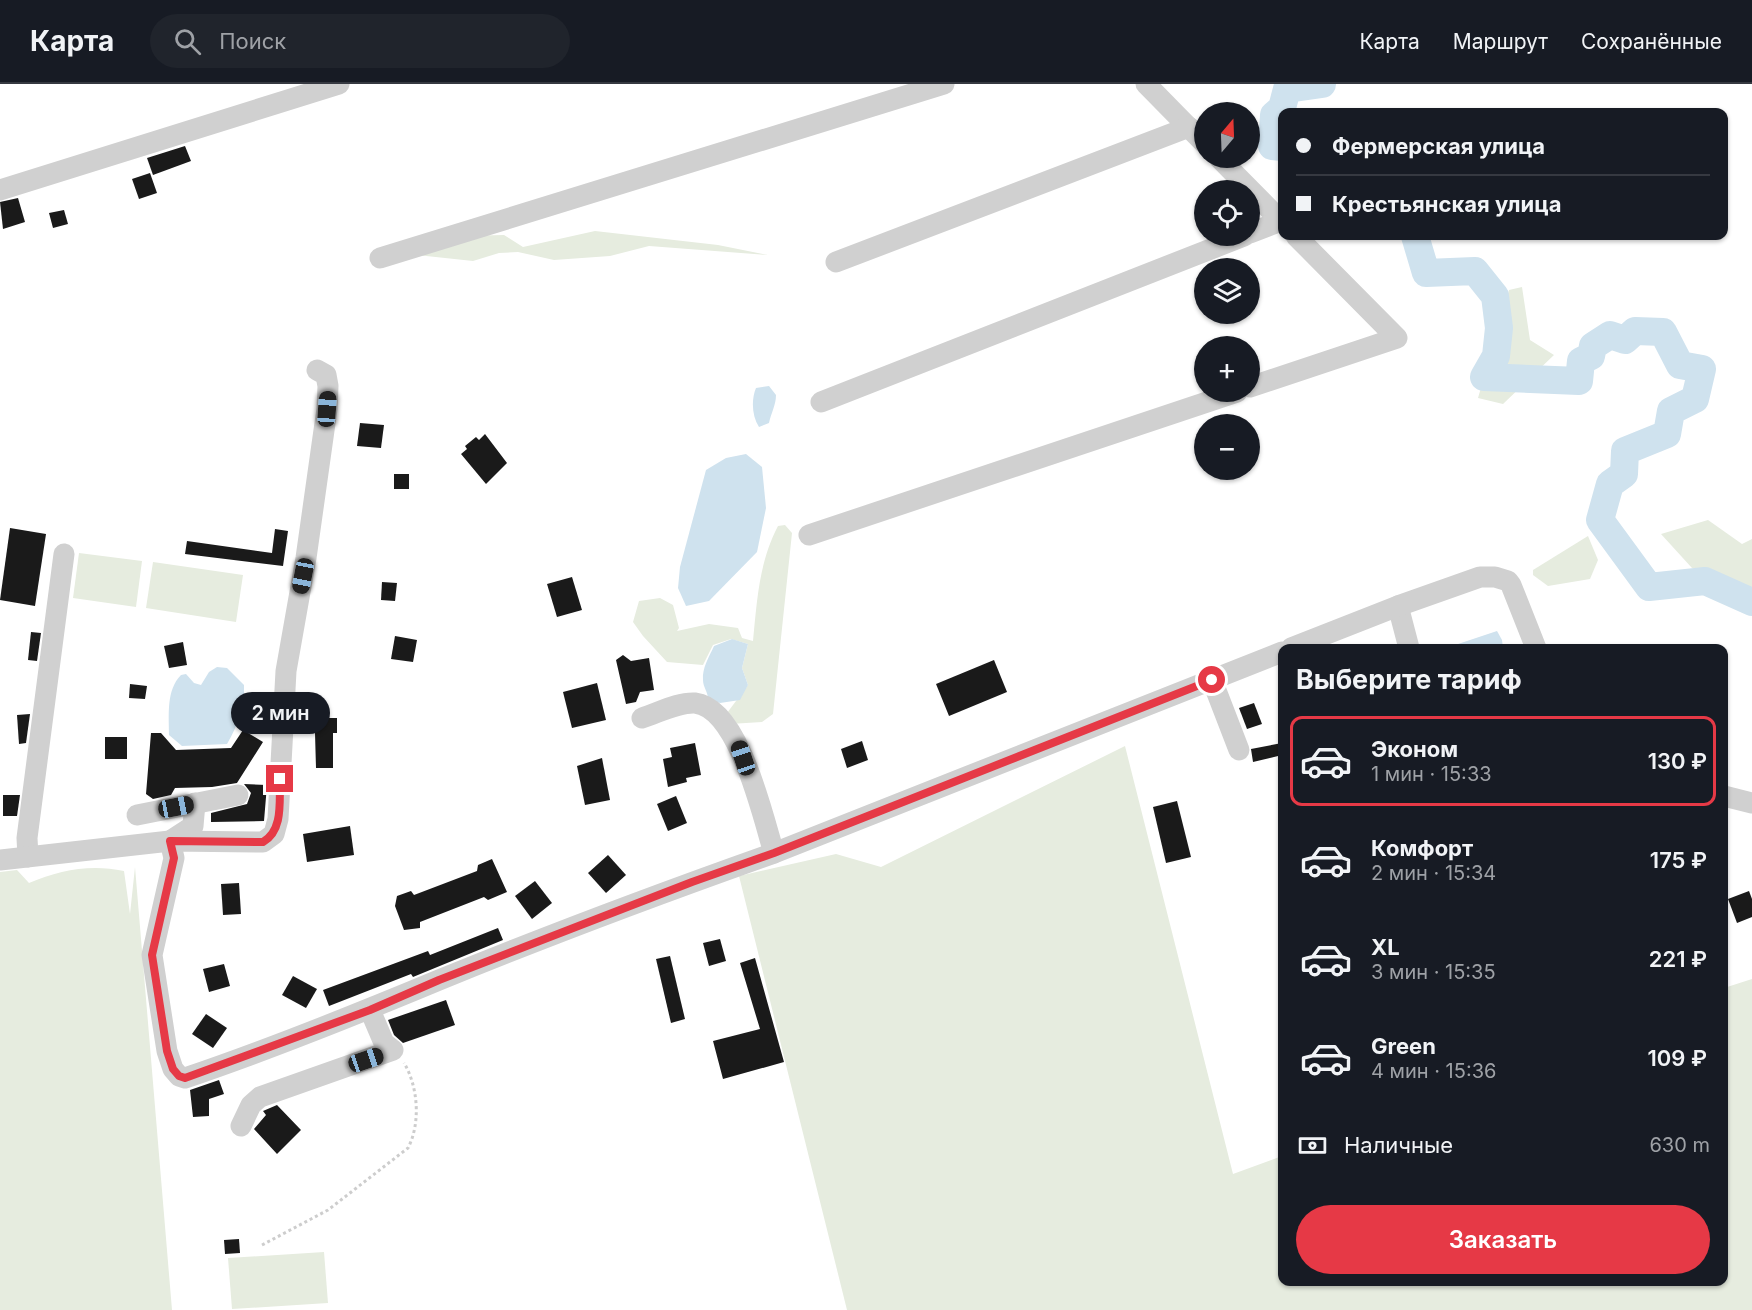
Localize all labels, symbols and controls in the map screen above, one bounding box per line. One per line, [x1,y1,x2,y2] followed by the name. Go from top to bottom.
[150,14,570,68] search box
[30,24,114,58] text: Карта
[171,25,204,58] icon: search
[219,28,286,54] text: Поиск
[1359,29,1420,54] text: Карта
[1453,29,1548,54] text: Маршрут
[1581,29,1722,54] text: Сохранённые
[1194,102,1260,168] north arrow
[1194,102,1260,480] map controls
[1332,133,1545,159] text: Фермерская улица
[1194,180,1260,246] button: locate
[1332,191,1561,217] text: Крестьянская улица
[1194,258,1260,324] button: layers
[1194,336,1260,402] button: +
[317,390,337,428] car
[1194,414,1260,480] button: −
[291,557,315,595] car
[1296,663,1522,696] text: Выберите тариф
[1198,666,1225,693] route start
[230,692,330,734] callout: 2 мин
[252,701,309,725] text: 2 мин
[1299,734,1353,788] icon: car
[1371,736,1458,762] text: Эконом
[729,738,757,778] car
[1648,748,1707,774] text: 130 ₽
[1371,762,1492,786] text: 1 мин · 15:33
[266,765,293,792] route end
[157,795,195,819] car
[1299,833,1353,887] icon: car
[1371,835,1473,861] text: Комфорт
[1650,847,1707,873] text: 175 ₽
[1371,861,1496,885] text: 2 мин · 15:34
[1299,932,1353,986] icon: car
[1371,934,1400,960] text: XL
[1649,946,1707,972] text: 221 ₽
[1371,960,1496,984] text: 3 мин · 15:35
[1299,1031,1353,1085] icon: car
[1371,1033,1436,1059] text: Green
[1648,1045,1707,1071] text: 109 ₽
[346,1046,386,1074] car
[1371,1059,1496,1083] text: 4 мин · 15:36
[1296,1129,1329,1162] icon: cash
[1344,1132,1453,1158] text: Наличные
[1649,1133,1710,1157] text: 630 m
[1296,1205,1710,1274] button: Заказать

